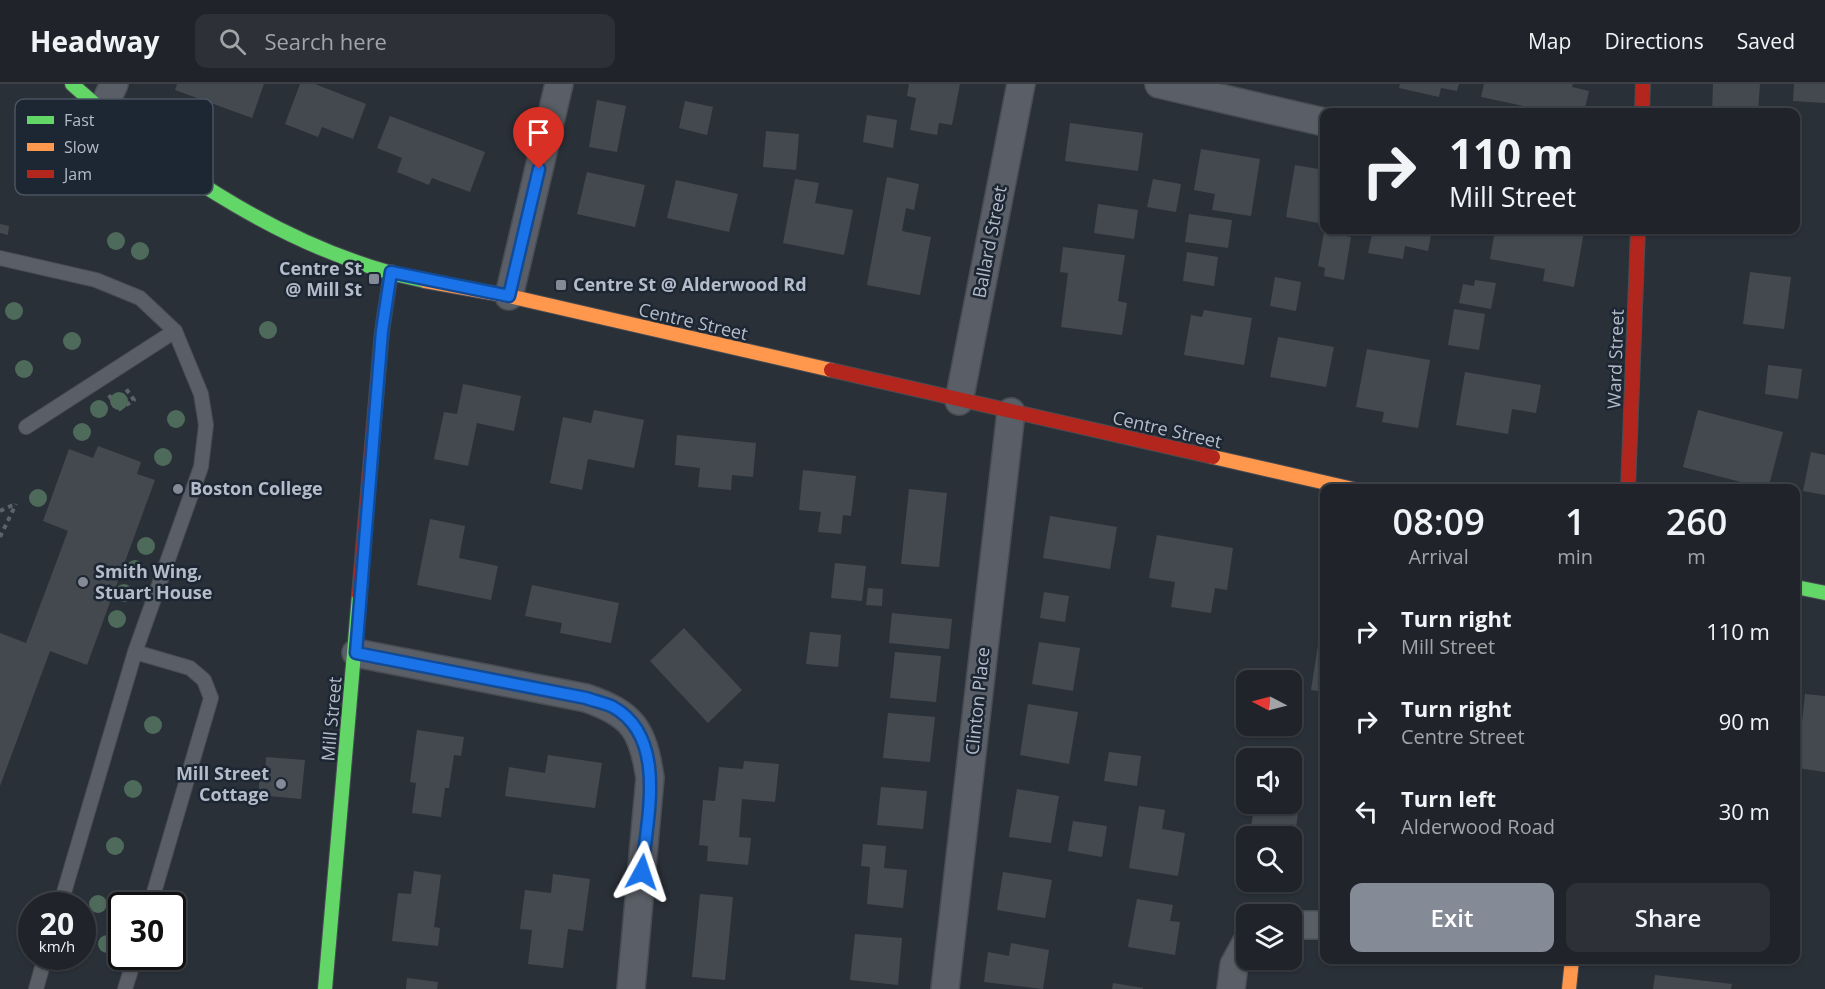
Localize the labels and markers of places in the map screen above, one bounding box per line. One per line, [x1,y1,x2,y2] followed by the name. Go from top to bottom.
[513,107,564,169] pin
[279,256,362,301] place label: Centre St @ Mill St
[367,272,381,286] marker: Centre St @ Mill St
[573,272,807,296] place label: Centre St @ Alderwood Rd
[554,278,568,292] marker: Centre St @ Alderwood Rd
[190,476,323,500] place label: Boston College
[171,482,185,496] marker: Boston College
[95,559,212,604] place label: Smith Wing, Stuart House
[76,575,90,589] marker: Smith Wing, Stuart House
[176,761,269,806] place label: Mill Street Cottage
[274,777,288,791] marker: Mill Street Cottage

